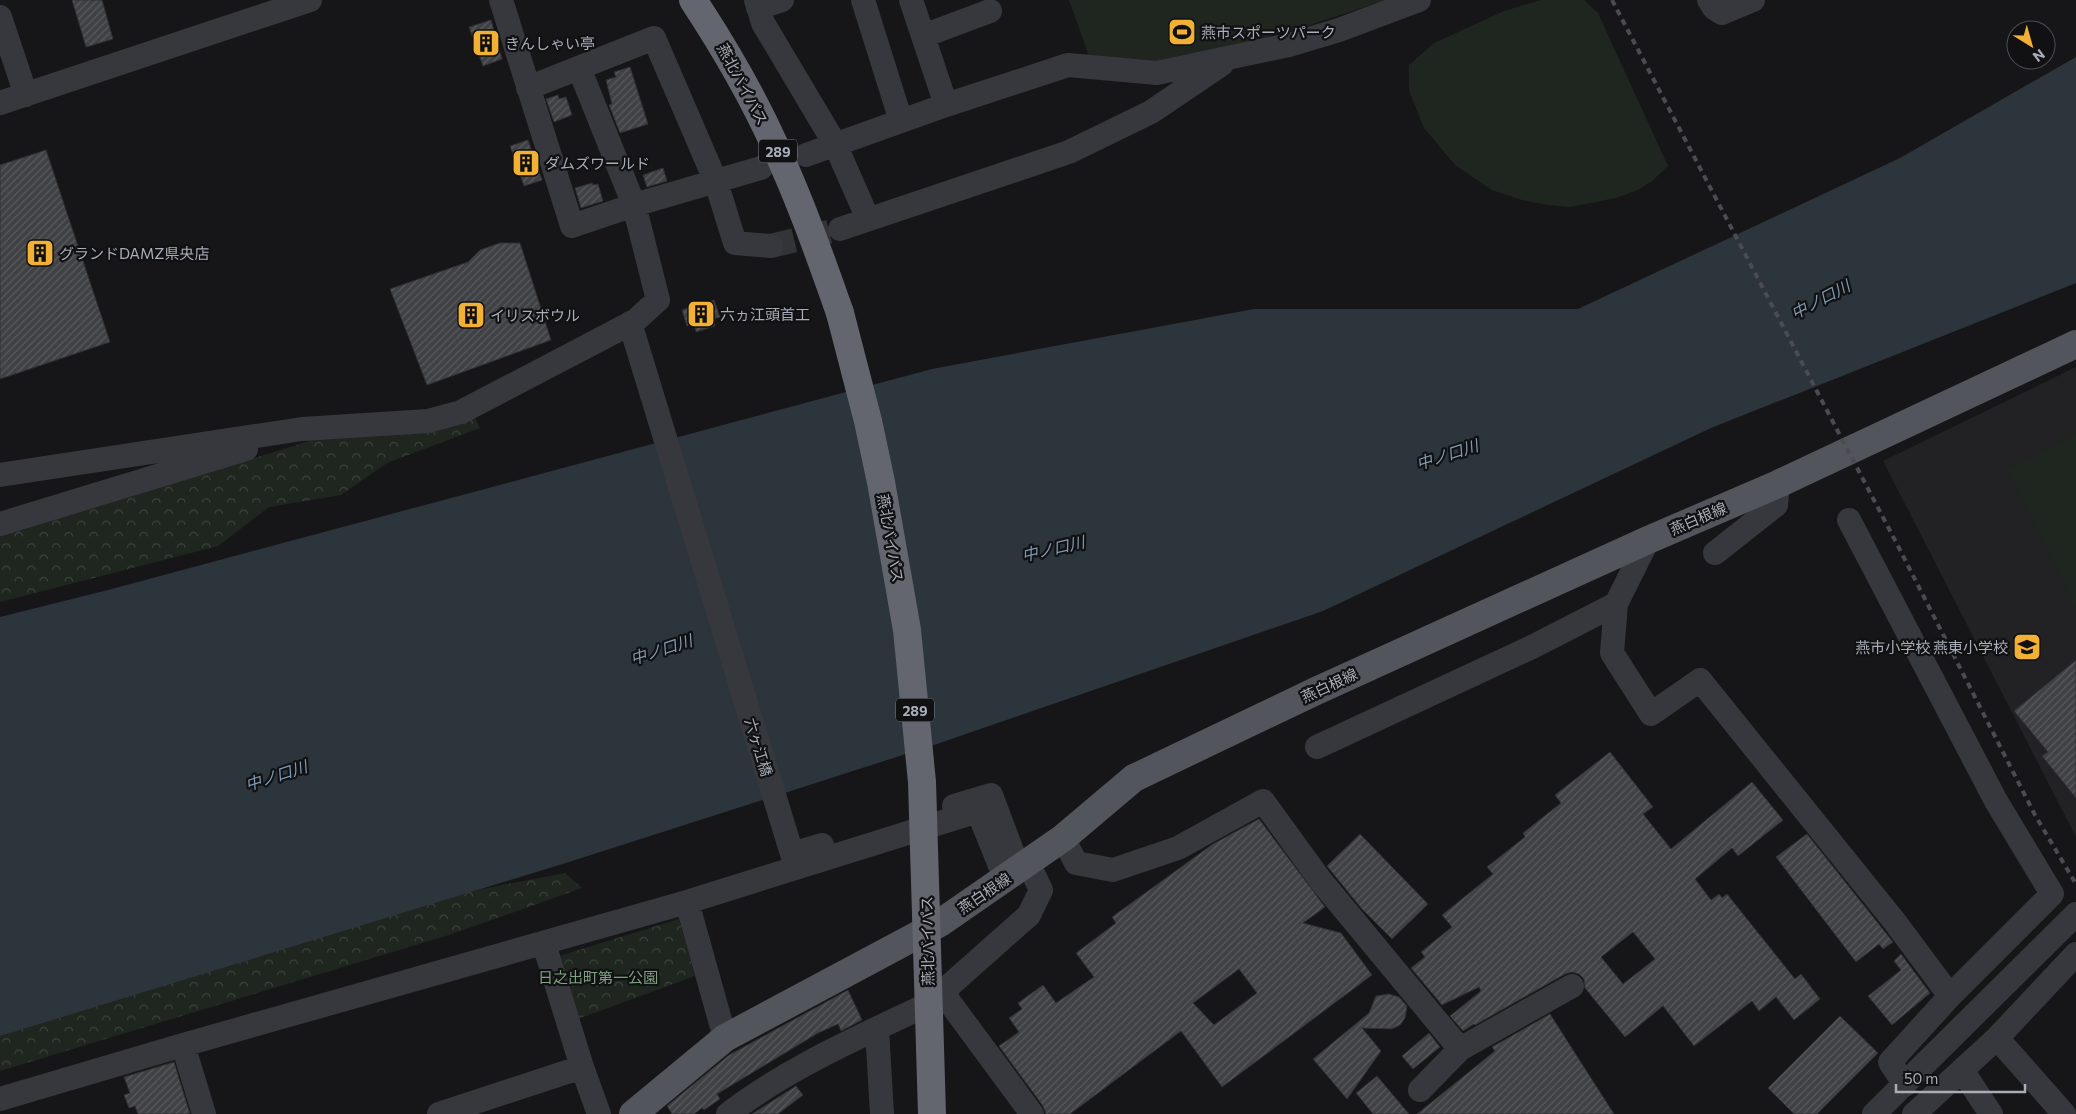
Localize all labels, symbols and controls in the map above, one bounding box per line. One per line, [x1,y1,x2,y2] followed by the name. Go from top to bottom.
[1167,17,1197,47] sports icon: 燕市スポーツパーク
[2006,20,2056,70] north arrow
[1201,23,1336,41] place label: 燕市スポーツパーク
[471,28,501,58] building icon: きんしゃい亭
[505,34,595,52] place label: きんしゃい亭
[714,40,772,128] street label: 燕北バイパス
[2030,46,2048,66] text: N
[759,140,797,162] road number: 289
[511,148,541,178] building icon: ダムズワールド
[545,154,650,172] place label: ダムズワールド
[25,238,55,268] building icon: グランドDAMZ県央店
[59,244,209,262] place label: グランドDAMZ県央店
[1787,275,1854,322] water label: 中ノ口川
[686,299,716,329] building icon: 六ヵ江頭首工
[456,300,486,330] building icon: イリスボウル
[720,305,810,323] place label: 六ヵ江頭首工
[490,306,580,324] place label: イリスボウル
[1414,434,1482,473] water label: 中ノ口川
[874,492,908,584] street label: 燕北バイパス
[1667,498,1729,538] street label: 燕白根線
[1020,531,1088,564] water label: 中ノ口川
[628,629,696,668] water label: 中ノ口川
[2012,632,2042,662] school or university icon: 燕市小学校 燕東小学校
[1855,638,2008,656] place label: 燕市小学校 燕東小学校
[1298,664,1360,706] street label: 燕白根線
[896,698,934,722] road number: 289
[742,716,776,778] street label: 六ヶ江橋
[243,755,311,794] water label: 中ノ口川
[954,869,1014,917] street label: 燕白根線
[917,896,937,986] street label: 燕北バイパス
[538,968,658,986] park label: 日之出町第一公園
[1896,1062,2025,1094] scale bar
[1904,1069,1938,1087] text: 50 m

